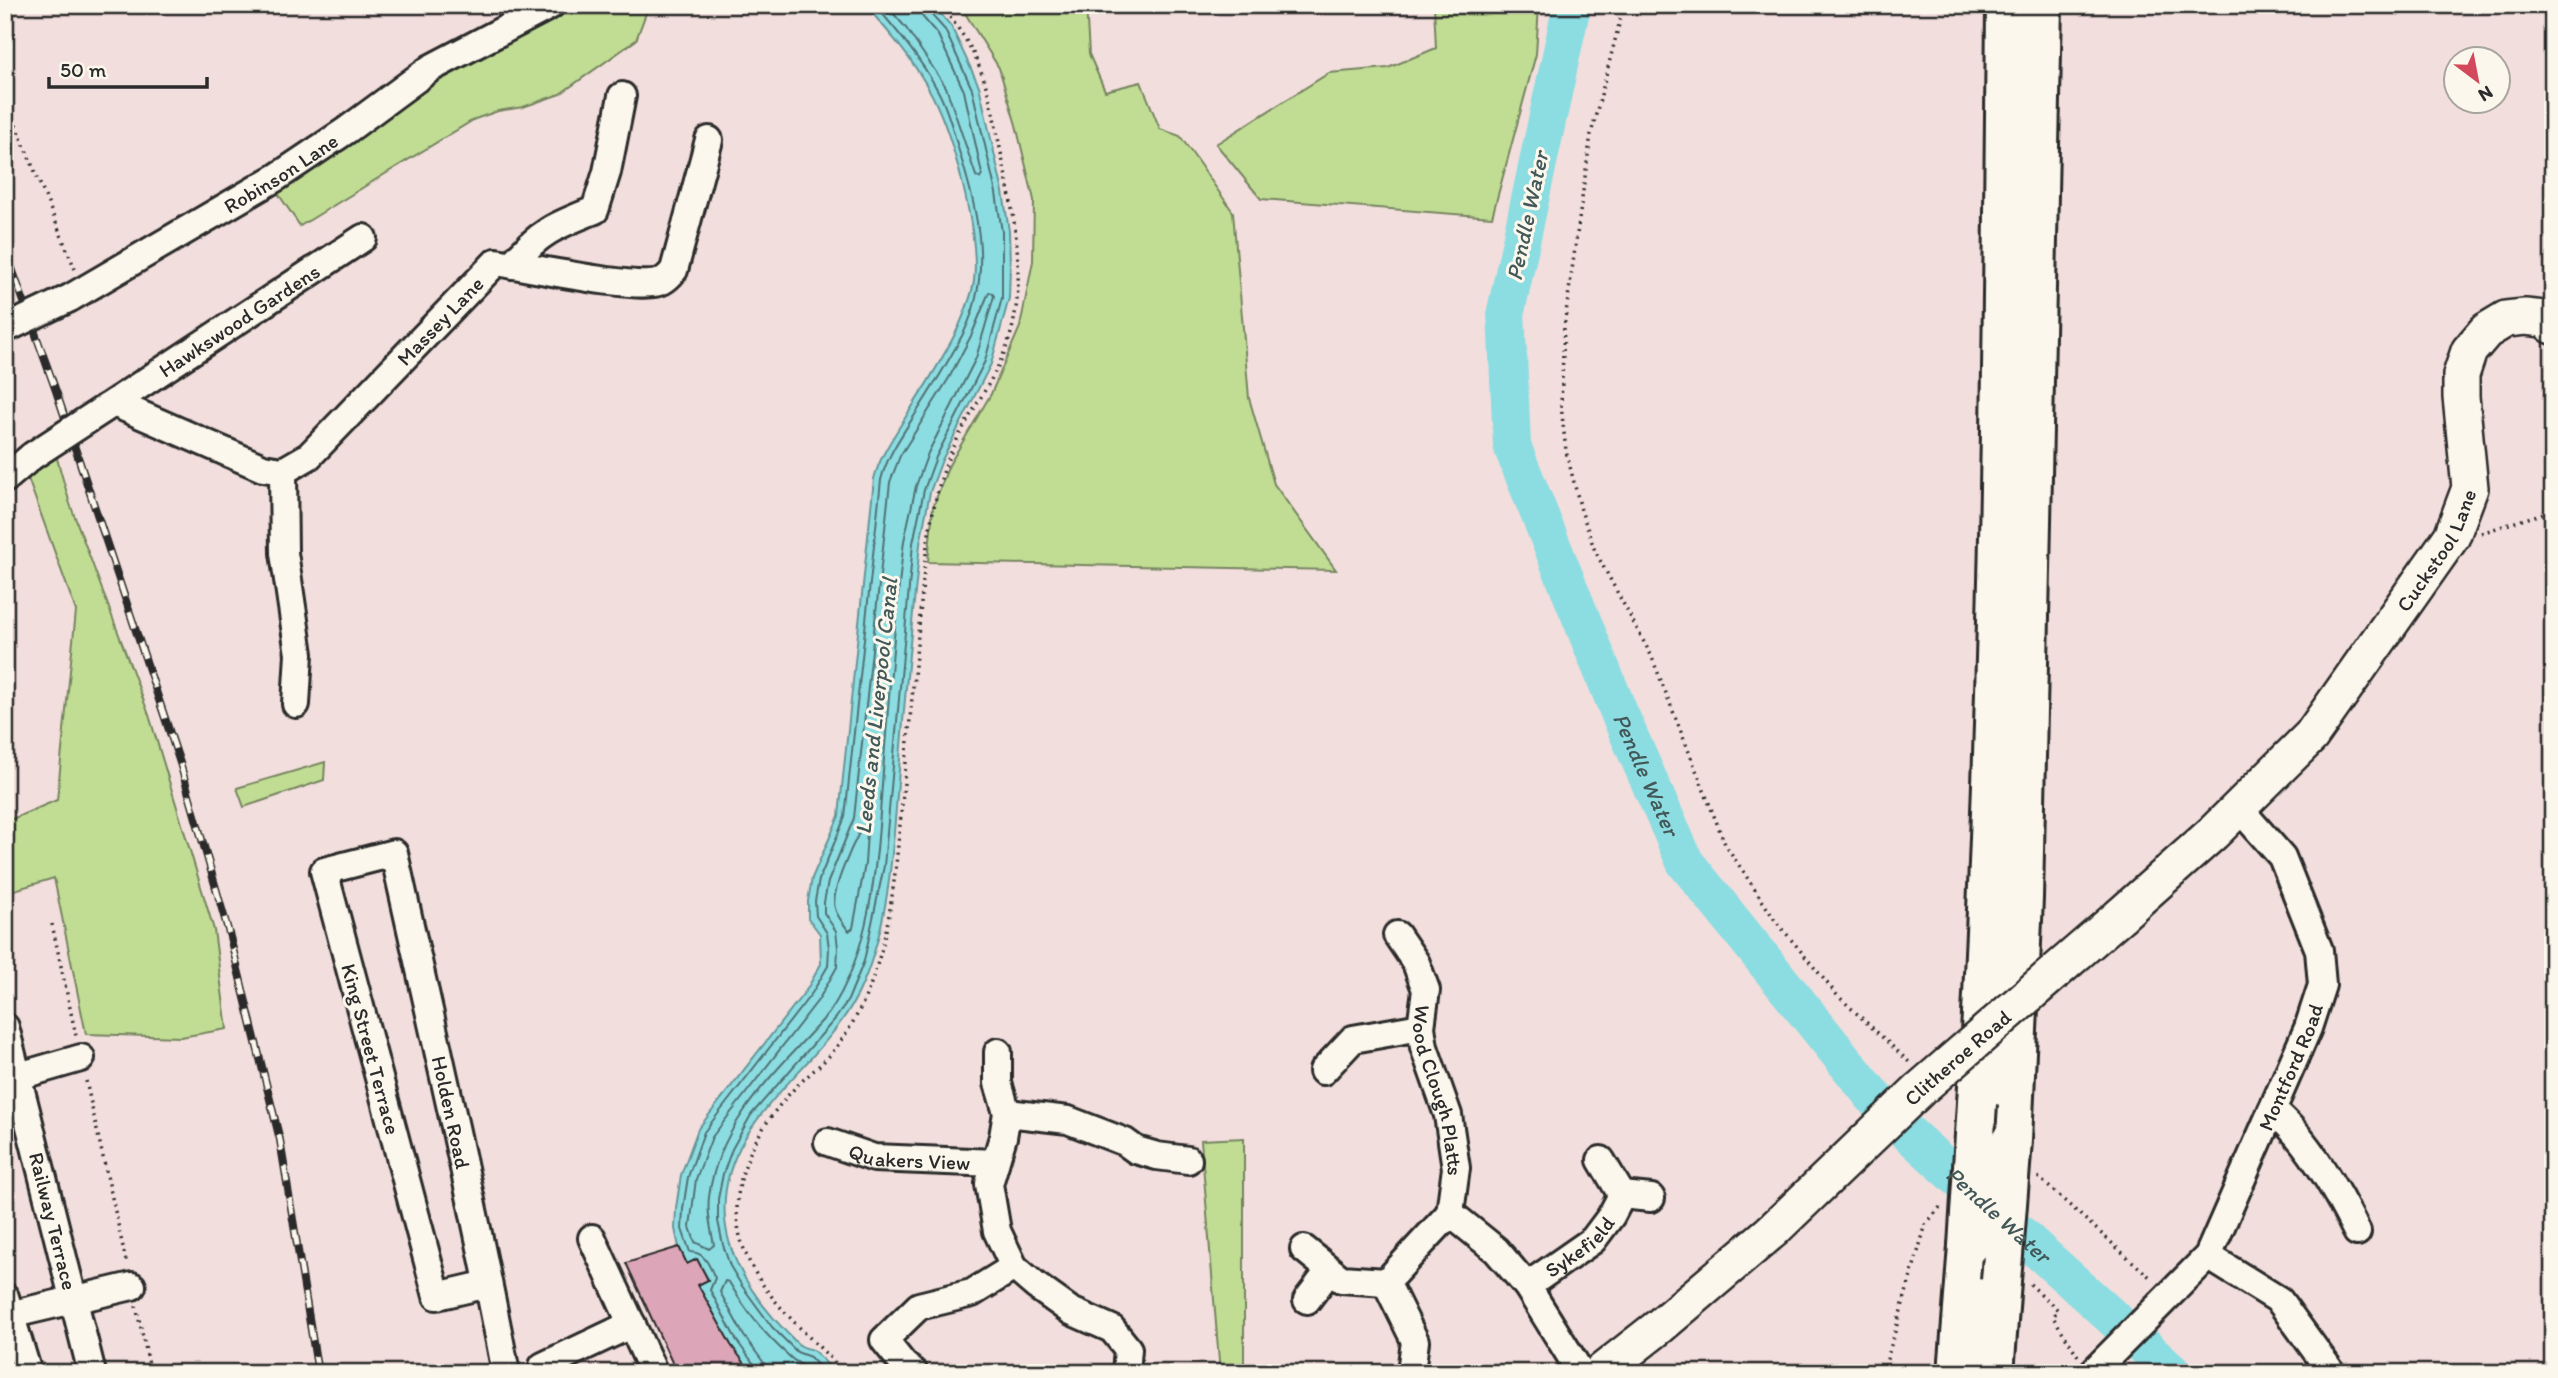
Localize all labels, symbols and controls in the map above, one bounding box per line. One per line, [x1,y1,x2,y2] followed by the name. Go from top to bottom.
[49,46,206,90] scale bar
[2442,46,2512,116] north arrow
[60,57,107,82] text: 50 m
[2474,81,2497,107] text: N
[219,127,342,218] street label: Robinson Lane
[1500,147,1555,283] water label: Pendle Water
[154,258,324,382] street label: Hawkswood Gardens
[391,271,488,370] street label: Massey Lane
[2390,485,2481,616] street label: Cuckstool Lane
[849,575,904,836] water label: Leeds and Liverpool Canal
[1607,709,1687,842] water label: Pendle Water
[336,961,406,1137] street label: King Street Terrace
[2252,1000,2328,1134] street label: Montford Road
[1408,1003,1469,1178] street label: Wood Clough Platts
[1898,1004,2016,1110] street label: Clitheroe Road
[427,1053,476,1171] street label: Holden Road
[845,1138,971,1174] street label: Quakers View
[24,1149,83,1292] street label: Railway Terrace
[1940,1160,2058,1271] water label: Pendle Water
[1540,1210,1620,1282] street label: Sykefield

